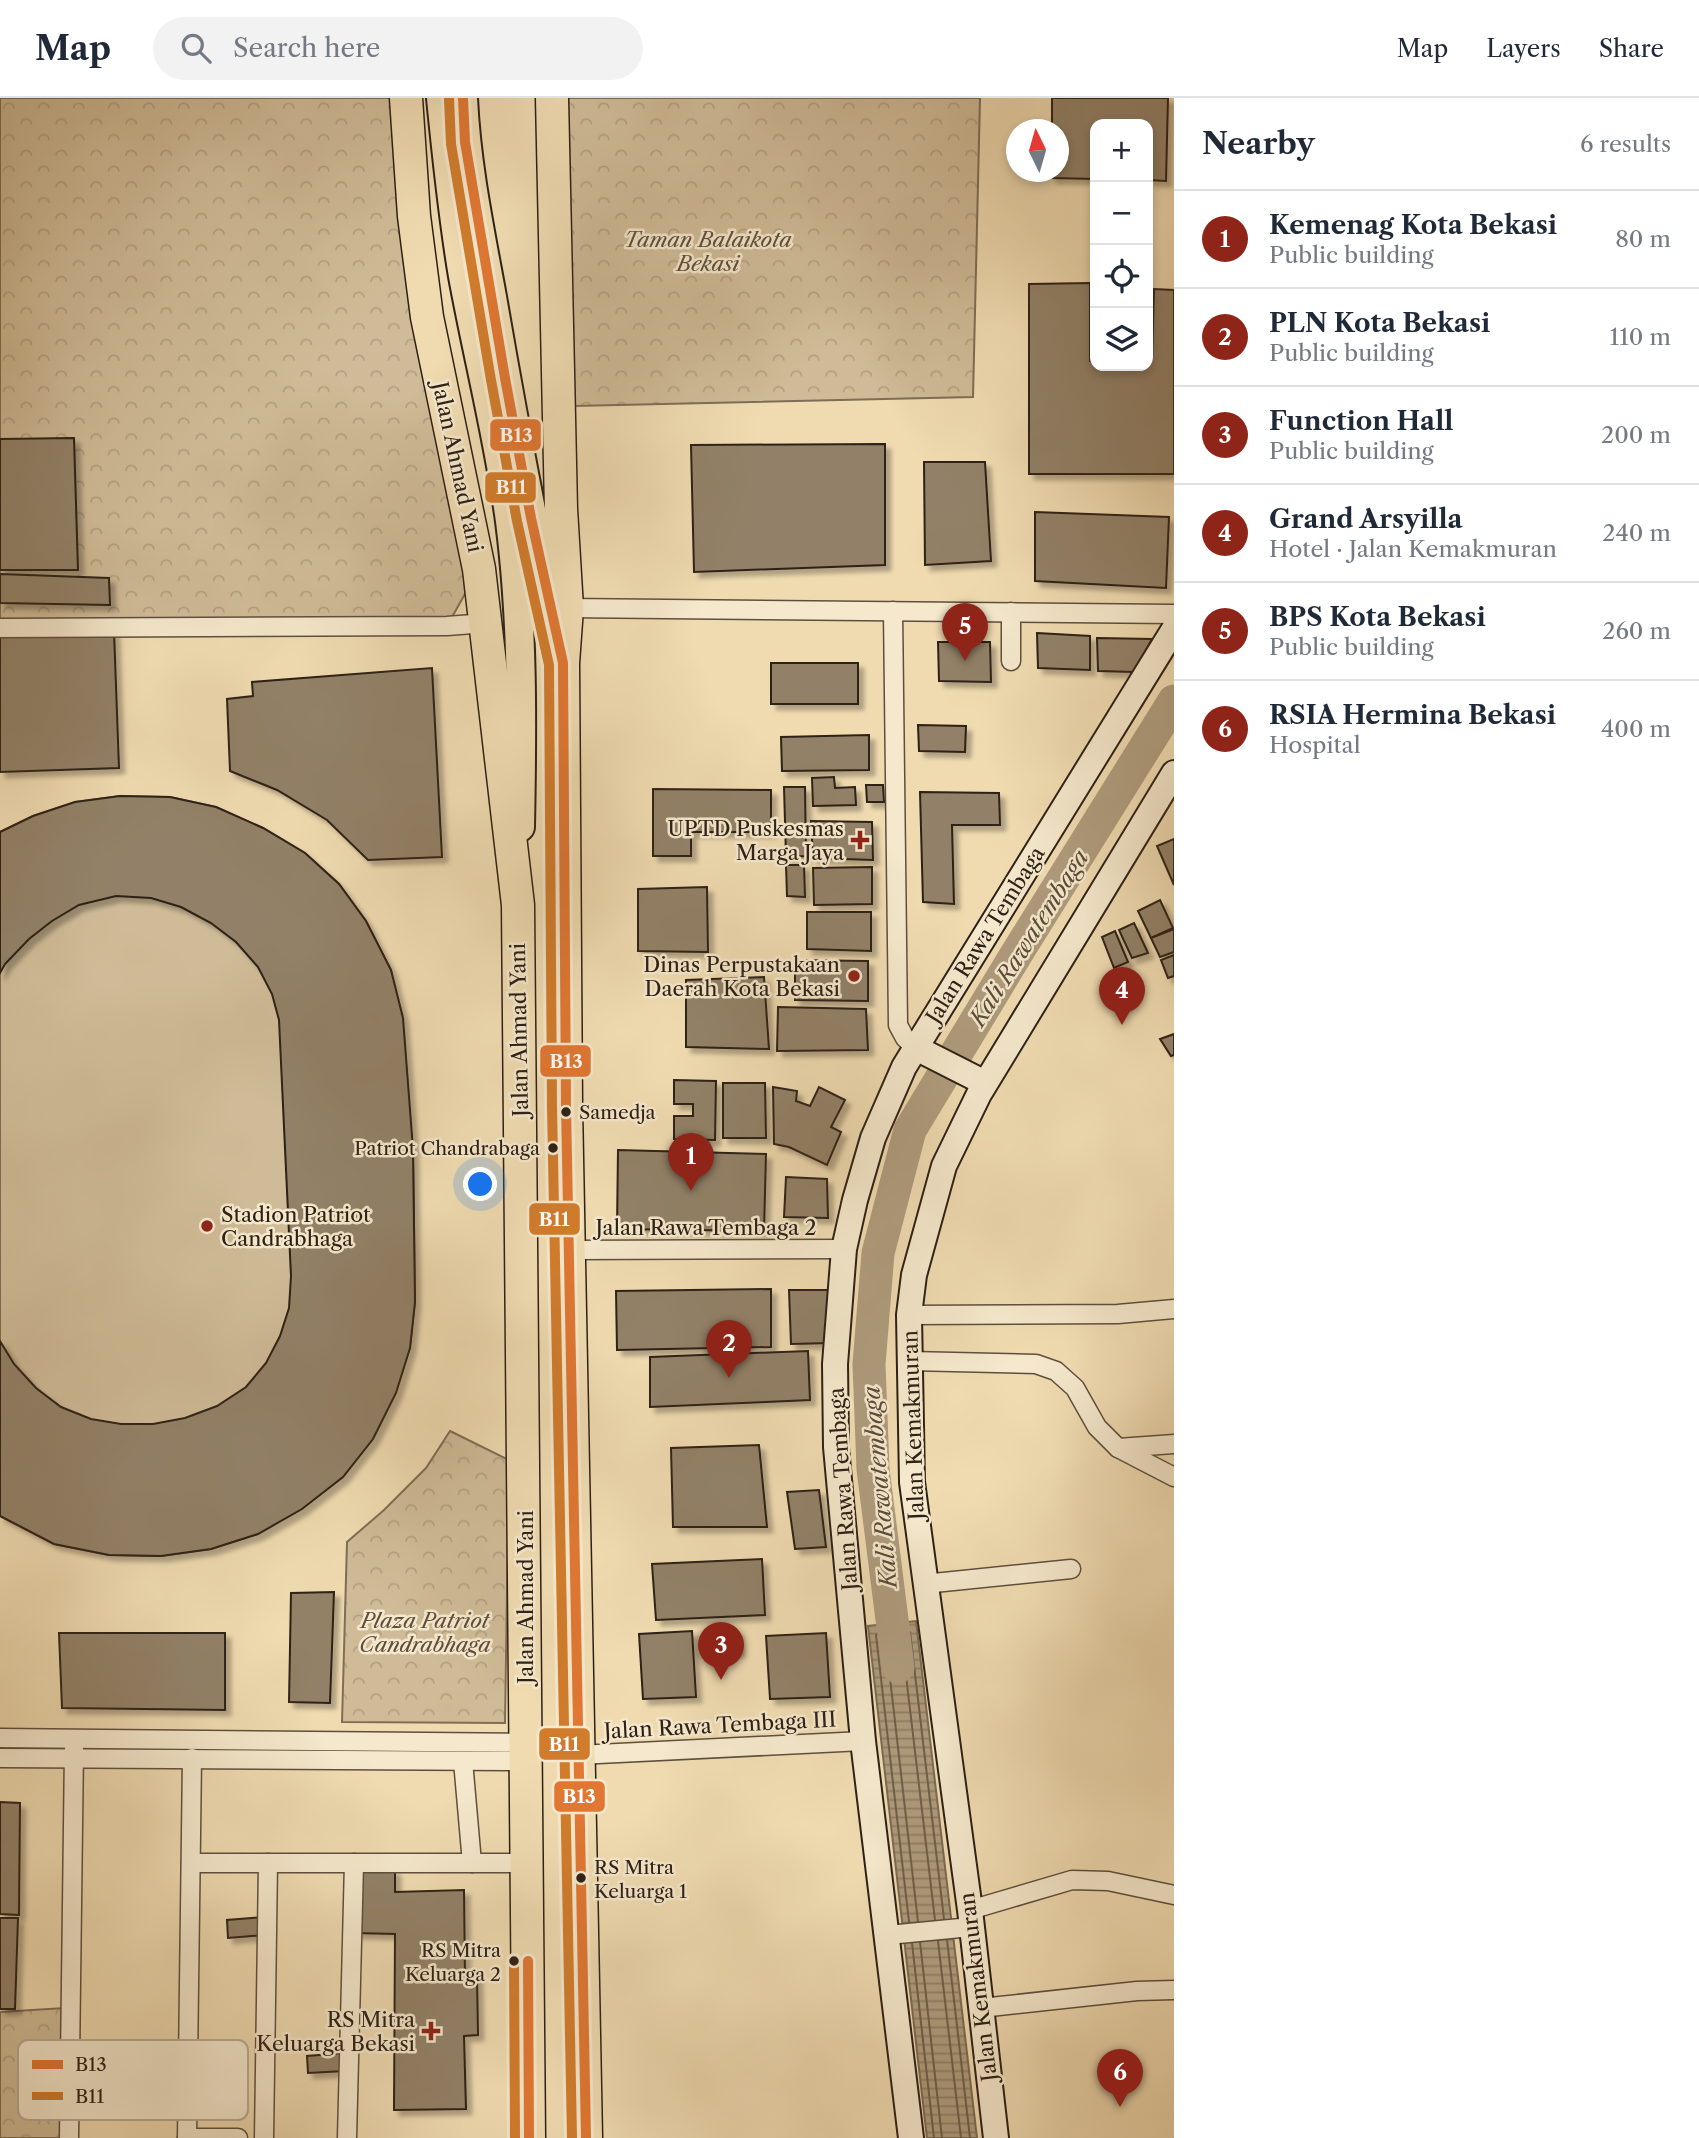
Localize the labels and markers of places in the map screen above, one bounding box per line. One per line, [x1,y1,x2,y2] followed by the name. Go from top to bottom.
[942,603,988,661] pin: 5
[668,816,845,865] place label: UPTD Puskesmas Marga Jaya
[850,830,870,850] marker: UPTD Puskesmas Marga Jaya
[643,952,840,1001] place label: Dinas Perpustakaan Daerah Kota Bekasi
[1099,967,1145,1025] pin: 4
[846,968,862,984] marker: Dinas Perpustakaan Daerah Kota Bekasi
[579,1101,656,1124] place label: Samedja
[559,1105,573,1119] marker: Samedja
[668,1133,714,1191] pin: 1
[354,1137,540,1160] place label: Patriot Chandrabaga
[546,1141,560,1155] marker: Patriot Chandrabaga
[221,1202,371,1251] place label: Stadion Patriot Candrabhaga
[199,1218,215,1234] marker: Stadion Patriot Candrabhaga
[706,1320,752,1378] pin: 2
[698,1622,744,1680] pin: 3
[594,1856,687,1903] place label: RS Mitra Keluarga 1
[574,1871,588,1885] marker: RS Mitra Keluarga 1
[405,1939,501,1986] place label: RS Mitra Keluarga 2
[507,1954,521,1968] marker: RS Mitra Keluarga 2
[256,2007,416,2056] place label: RS Mitra Keluarga Bekasi
[421,2021,441,2041] marker: RS Mitra Keluarga Bekasi
[1097,2049,1143,2107] pin: 6

